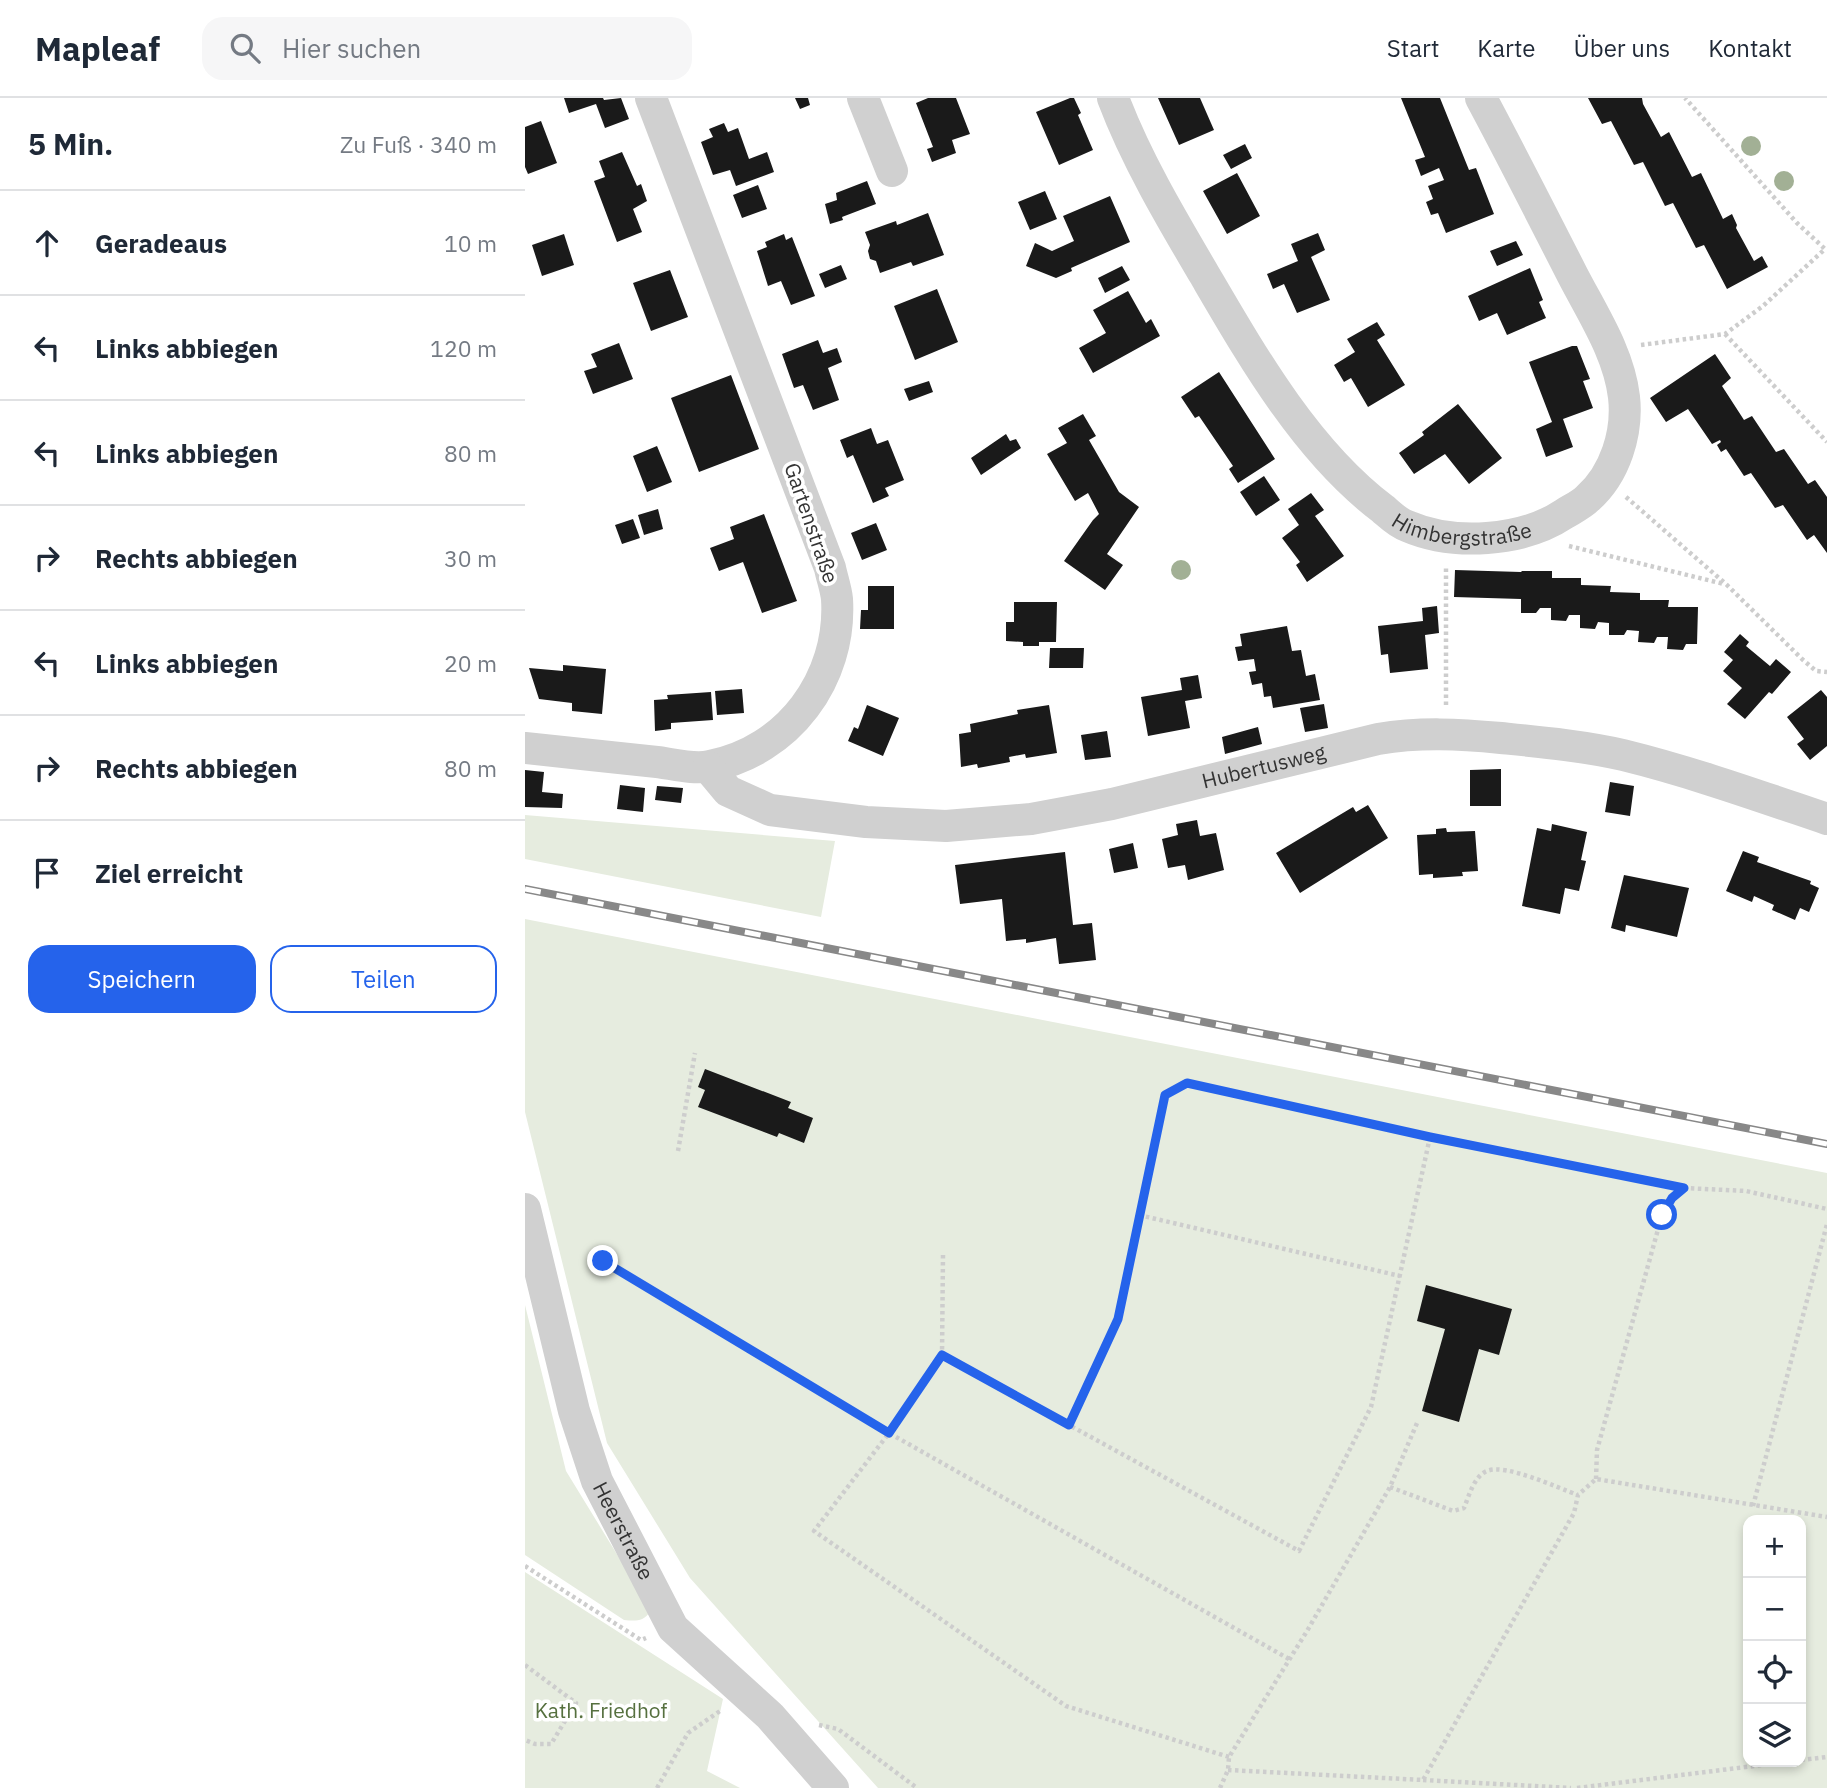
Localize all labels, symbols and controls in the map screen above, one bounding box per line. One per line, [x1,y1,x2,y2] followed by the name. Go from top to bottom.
[202,17,692,80] search box
[35,27,160,70] text: Mapleaf
[226,29,264,67] icon: search
[282,31,421,65] text: Hier suchen
[1387,32,1439,64] text: Start
[1477,32,1535,64] text: Karte
[1573,32,1670,64] text: Über uns
[1708,32,1792,64] text: Kontakt
[28,124,113,163] text: 5 Min.
[340,129,497,159] text: Zu Fuß · 340 m
[28,224,66,262] icon: ahead
[95,226,227,260] text: Geradeaus
[444,228,497,258] text: 10 m
[28,329,66,367] icon: left
[95,331,278,365] text: Links abbiegen
[430,333,497,363] text: 120 m
[28,434,66,472] icon: left
[95,436,278,470] text: Links abbiegen
[444,438,497,468] text: 80 m
[778,459,846,587] street label: Gartenstraße
[1387,506,1535,552] street label: Himbergstraße
[28,539,66,577] icon: right
[95,541,298,575] text: Rechts abbiegen
[444,543,497,573] text: 30 m
[28,644,66,682] icon: left
[95,646,278,680] text: Links abbiegen
[444,648,497,678] text: 20 m
[1199,737,1328,795] street label: Hubertusweg
[28,749,66,787] icon: right
[95,751,298,785] text: Rechts abbiegen
[444,753,497,783] text: 80 m
[28,854,66,892] icon: arrive
[95,856,243,890] text: Ziel erreicht
[28,945,256,1013] button: Speichern
[270,945,497,1013] button: Teilen
[1646,1199,1677,1230] route start
[587,1245,618,1276] route end
[587,1477,661,1585] street label: Heerstraße
[1743,1515,1806,1767] map controls
[1743,1515,1806,1578] button: +
[1743,1578,1806,1641] button: −
[1743,1641,1806,1704] button: locate
[535,1696,667,1724] park label: Kath. Friedhof
[1743,1704,1806,1767] button: layers

